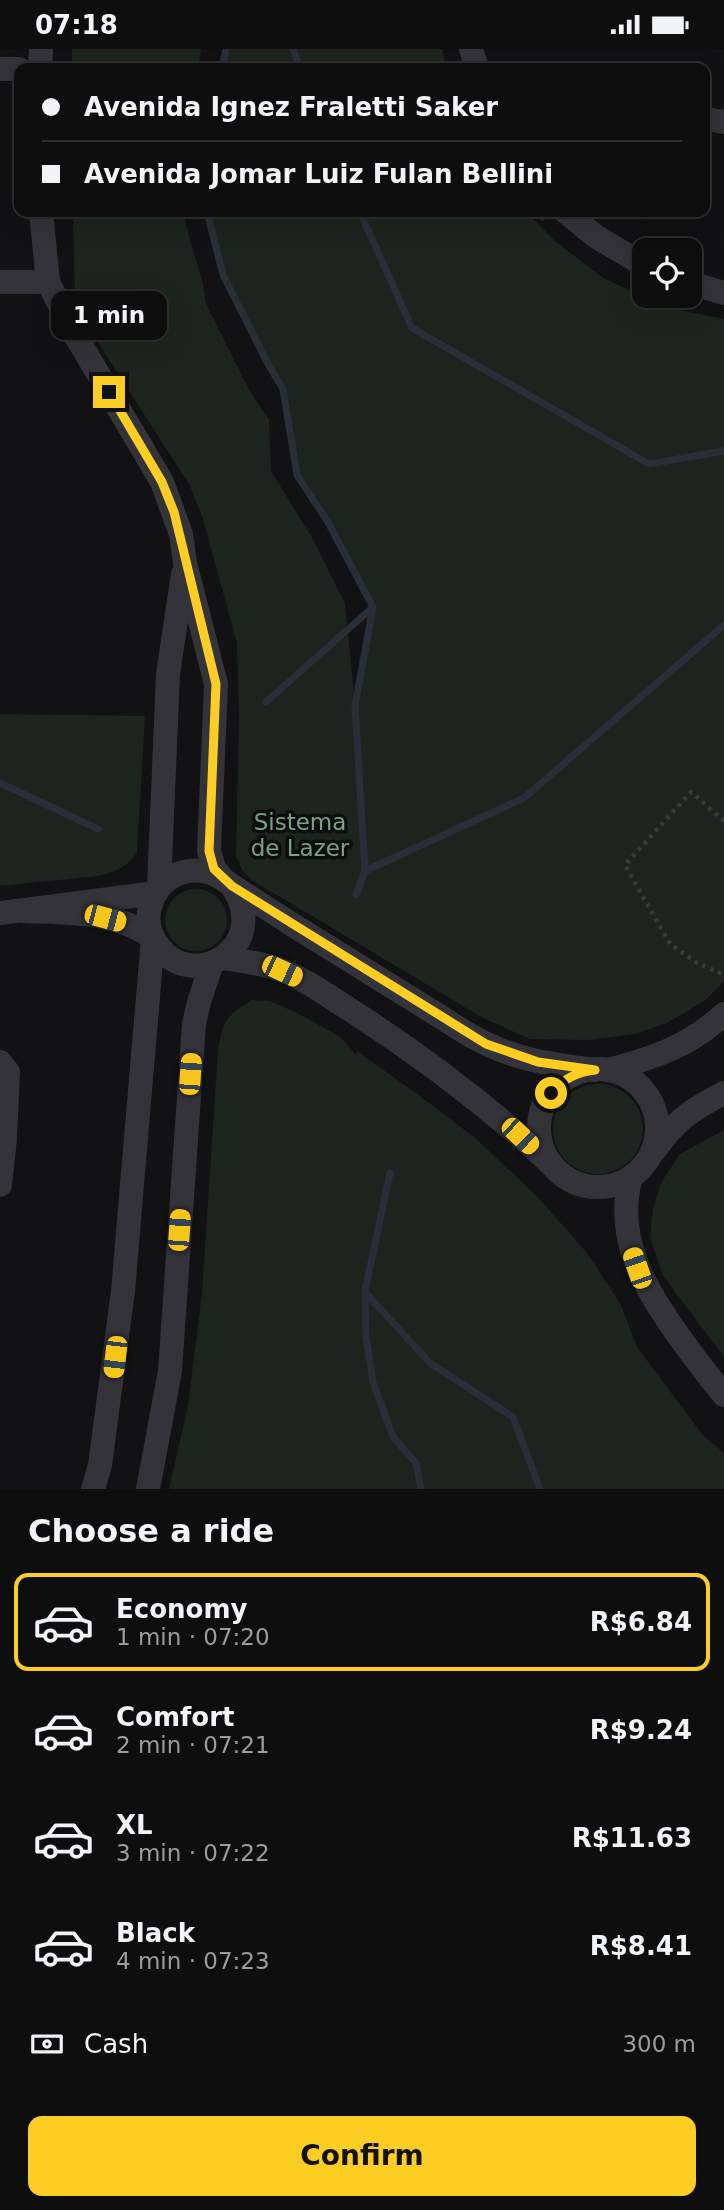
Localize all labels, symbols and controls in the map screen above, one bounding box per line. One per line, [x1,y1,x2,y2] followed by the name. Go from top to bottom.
[35,10,118,40] text: 07:18
[84,92,498,122] text: Avenida Ignez Fraletti Saker
[84,159,553,189] text: Avenida Jomar Luiz Fulan Bellini
[632,238,702,308] map controls
[632,238,702,308] button: locate
[51,291,167,339] callout: 1 min
[73,302,145,328] text: 1 min
[93,376,125,408] route end
[251,809,350,861] park label: Sistema de Lazer
[82,902,129,934] car
[259,953,306,989] car
[179,1052,202,1096] car
[535,1077,567,1109] route start
[498,1114,543,1158] car
[168,1208,191,1252] car
[621,1245,654,1291] car
[103,1335,128,1379] car
[28,1512,274,1550] text: Choose a ride
[32,1591,95,1654] icon: car
[116,1594,247,1624] text: Economy
[590,1607,692,1637] text: R$6.84
[116,1624,270,1650] text: 1 min · 07:20
[32,1699,95,1762] icon: car
[116,1702,234,1732] text: Comfort
[590,1715,692,1745] text: R$9.24
[116,1732,270,1758] text: 2 min · 07:21
[32,1807,95,1870] icon: car
[116,1810,153,1840] text: XL
[572,1823,692,1853] text: R$11.63
[116,1840,270,1866] text: 3 min · 07:22
[32,1915,95,1978] icon: car
[116,1918,195,1948] text: Black
[590,1931,692,1961] text: R$8.41
[116,1948,270,1974] text: 4 min · 07:23
[28,2025,66,2063] icon: cash
[84,2029,148,2059] text: Cash
[622,2031,696,2057] text: 300 m
[28,2116,696,2196] button: Confirm

